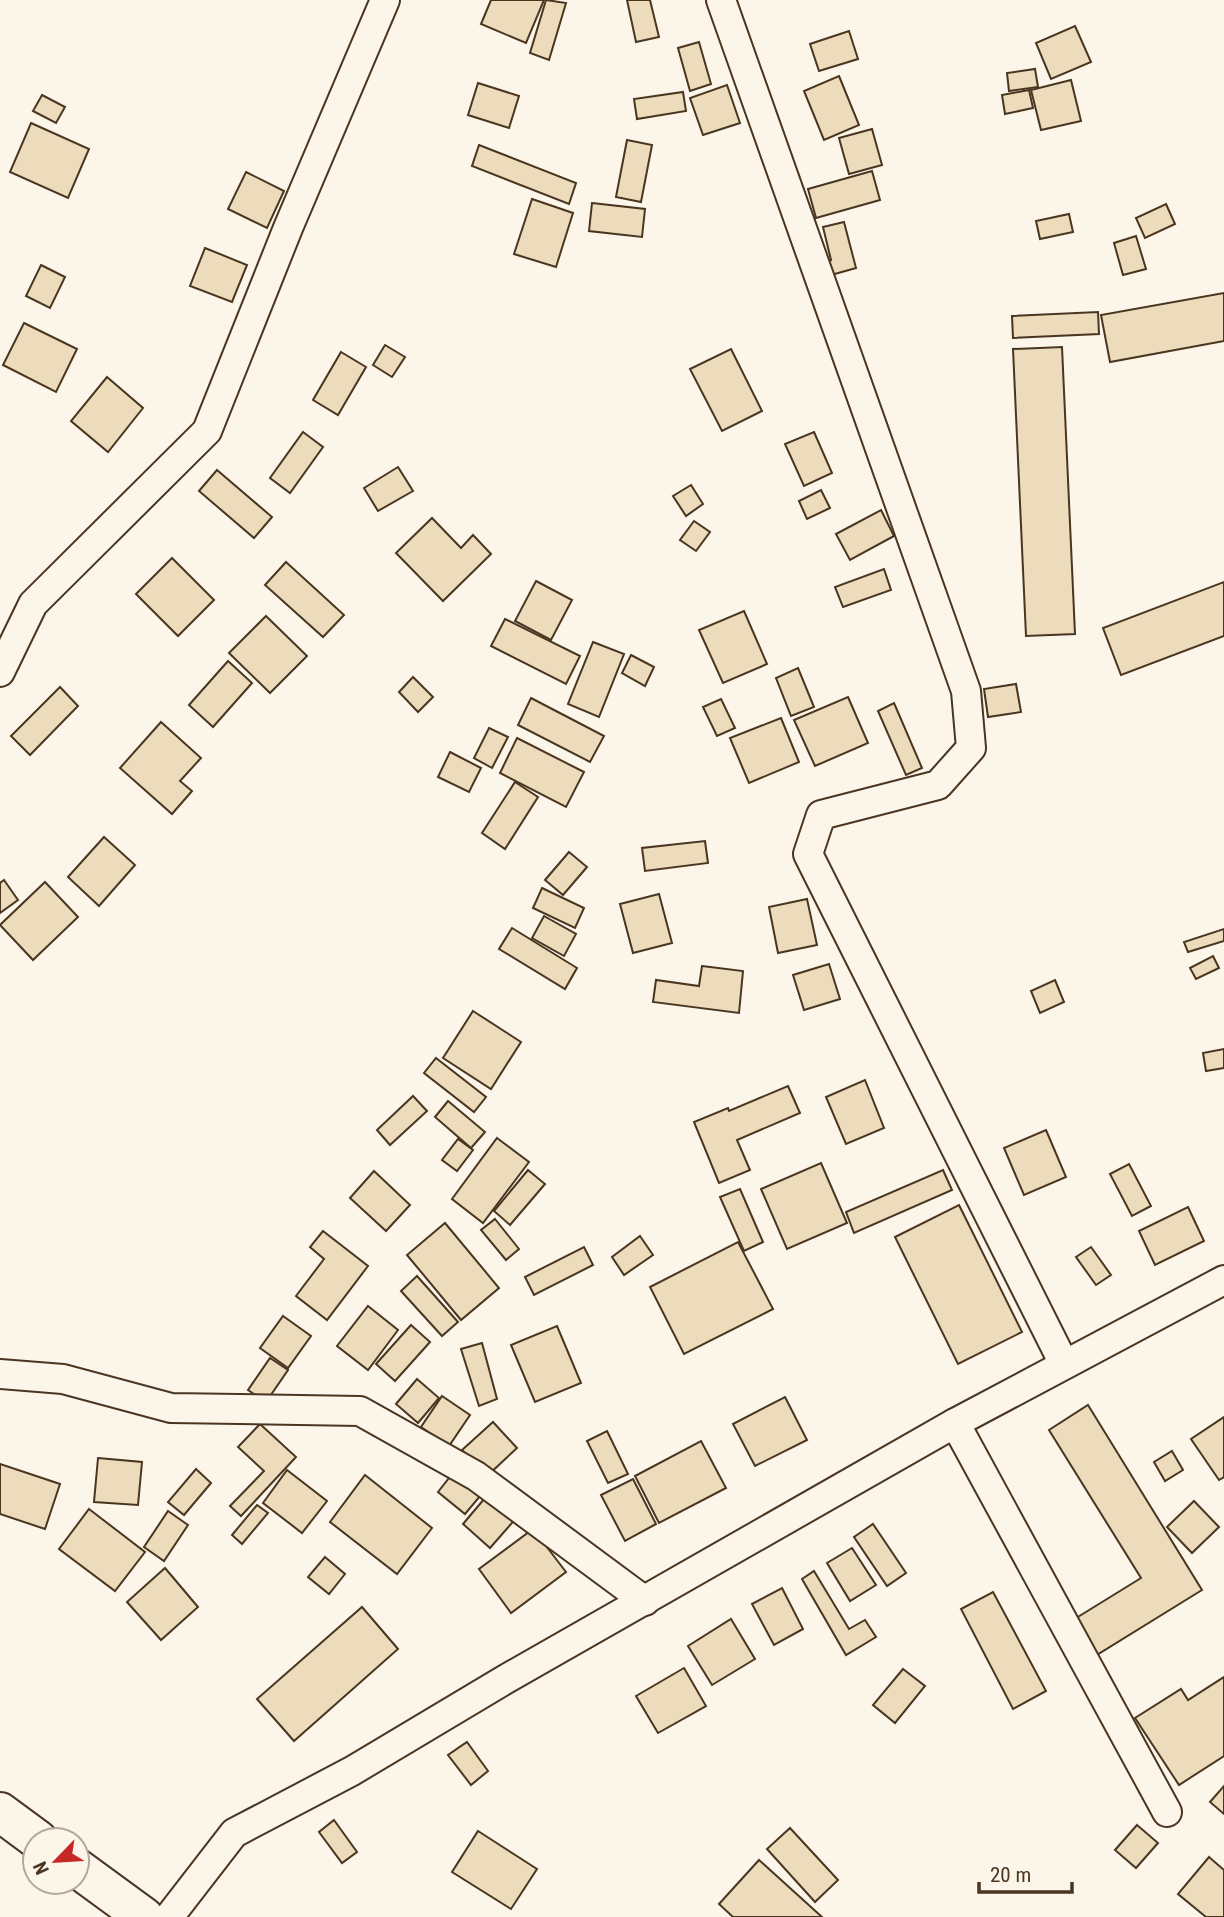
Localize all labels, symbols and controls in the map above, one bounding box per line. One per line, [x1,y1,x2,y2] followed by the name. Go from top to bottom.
[21,1826,91,1896] north arrow
[979,1850,1072,1894] scale bar
[28,1858,54,1878] text: N
[990,1863,1031,1887] text: 20 m

